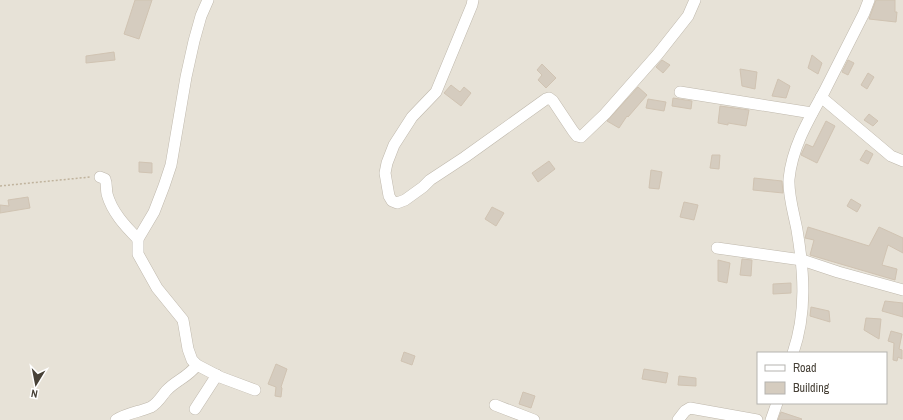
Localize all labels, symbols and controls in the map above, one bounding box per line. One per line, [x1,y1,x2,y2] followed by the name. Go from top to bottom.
[757,352,887,404] legend
[793,360,817,376] text: Road
[16,364,56,404] north arrow
[793,380,830,396] text: Building
[30,386,39,401] text: N

